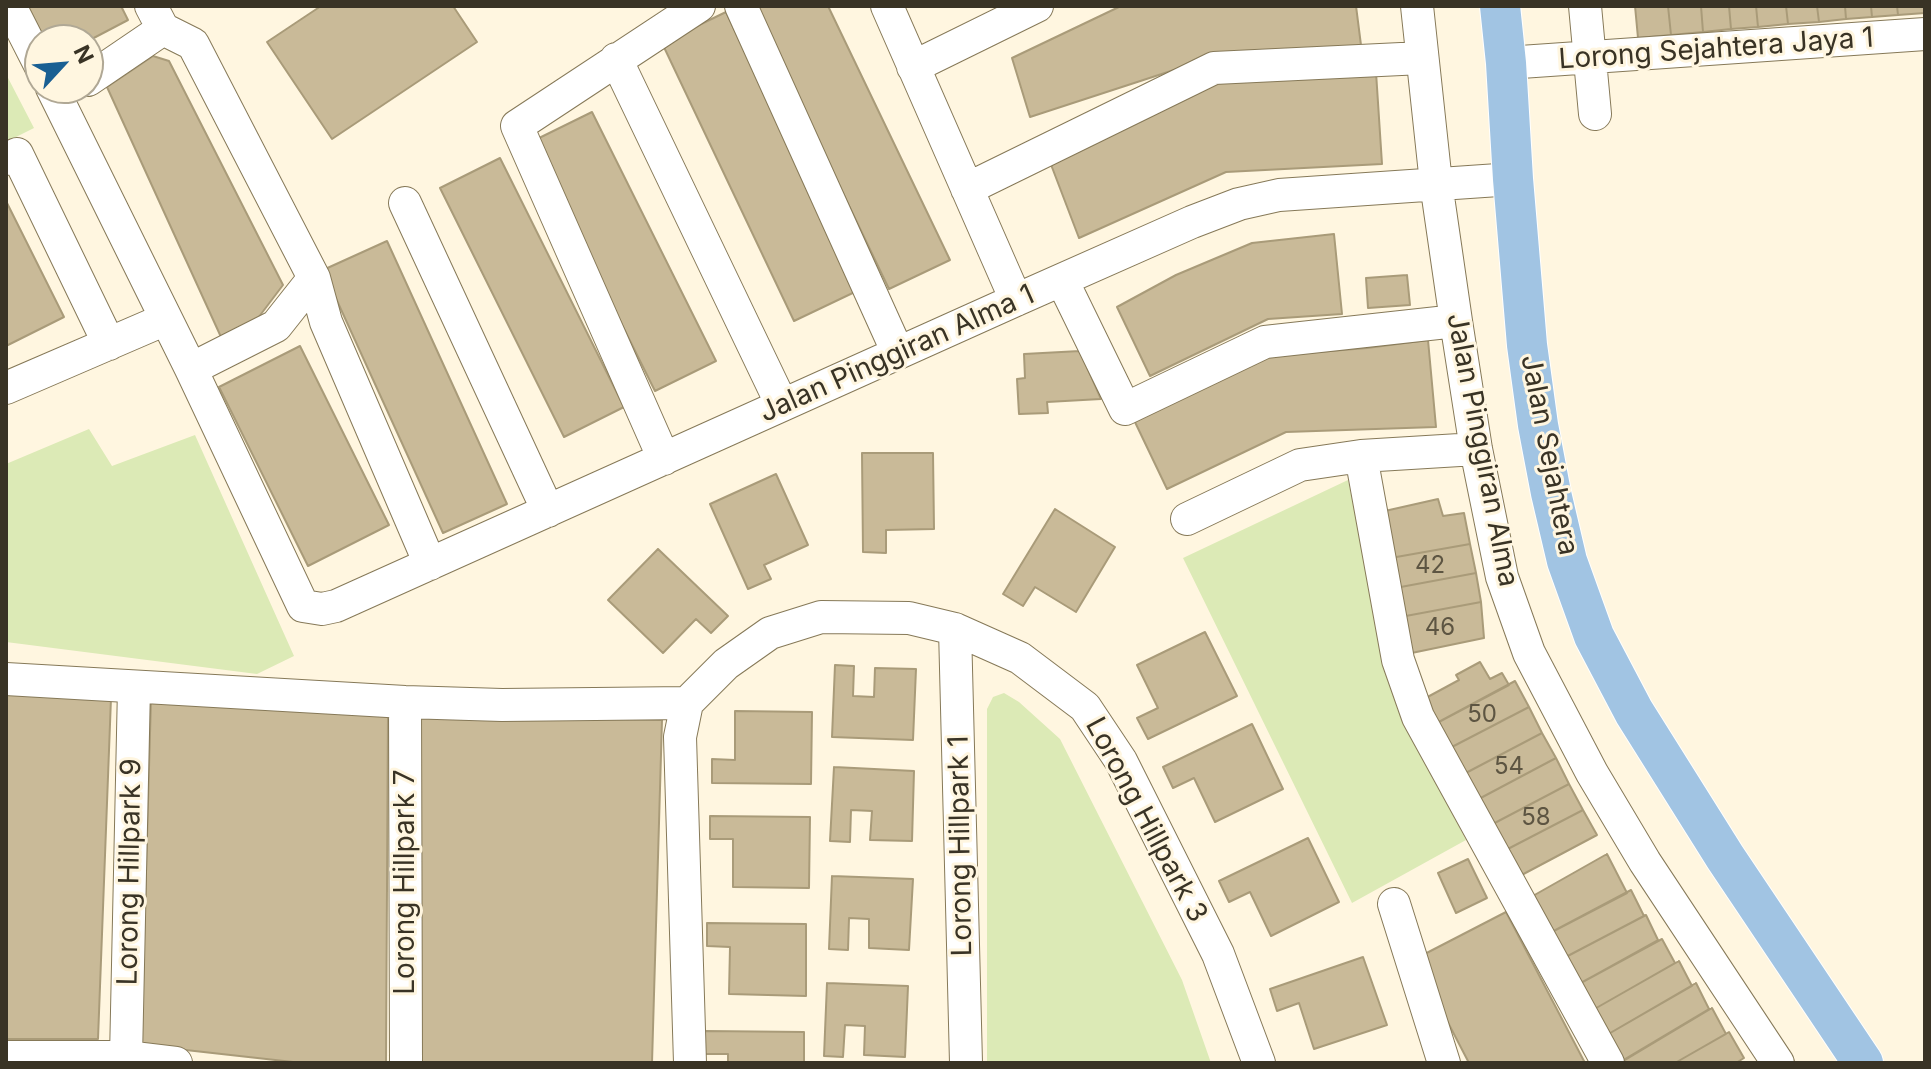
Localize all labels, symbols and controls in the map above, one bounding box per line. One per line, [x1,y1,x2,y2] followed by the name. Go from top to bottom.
[1557,21,1875,77] street label: Lorong Sejahtera Jaya 1
[24,24,104,104] north arrow
[68,41,99,68] text: N
[754,278,1040,430] street label: Jalan Pinggiran Alma 1
[1439,310,1525,590] street label: Jalan Pinggiran Alma
[1513,352,1585,558] street label: Jalan Sejahtera
[1415,552,1445,580] house number: 42
[1425,614,1455,642] house number: 46
[1467,701,1497,729] house number: 50
[1078,712,1214,928] street label: Lorong Hillpark 3
[942,735,980,957] street label: Lorong Hillpark 1
[1494,753,1524,781] house number: 54
[111,758,149,986] street label: Lorong Hillpark 9
[389,769,423,995] street label: Lorong Hillpark 7
[1521,804,1551,832] house number: 58

